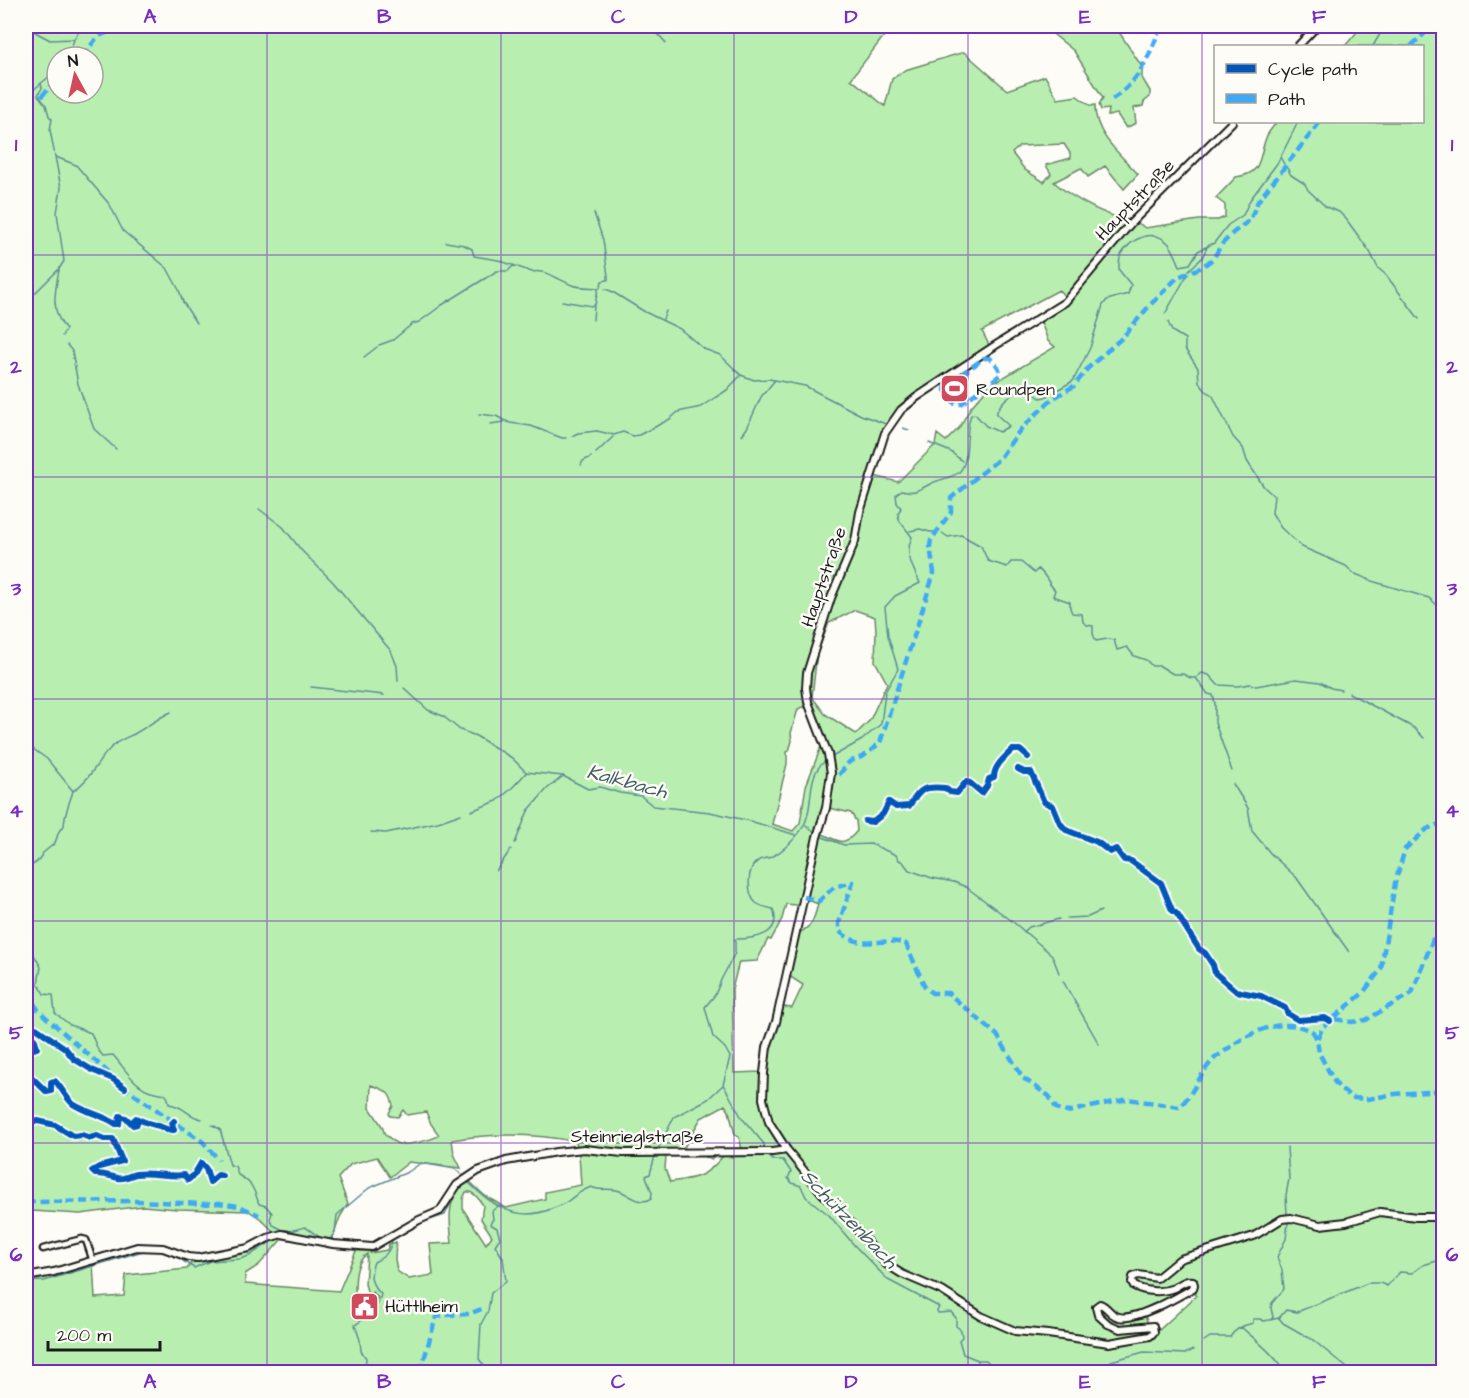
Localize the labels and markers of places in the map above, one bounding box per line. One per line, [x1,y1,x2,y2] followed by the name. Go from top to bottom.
[939,373,971,405] sports icon: Roundpen
[976,377,1055,402] place label: Roundpen
[348,1290,380,1322] public building icon: Hüttlheim
[385,1294,458,1319] place label: Hüttlheim

